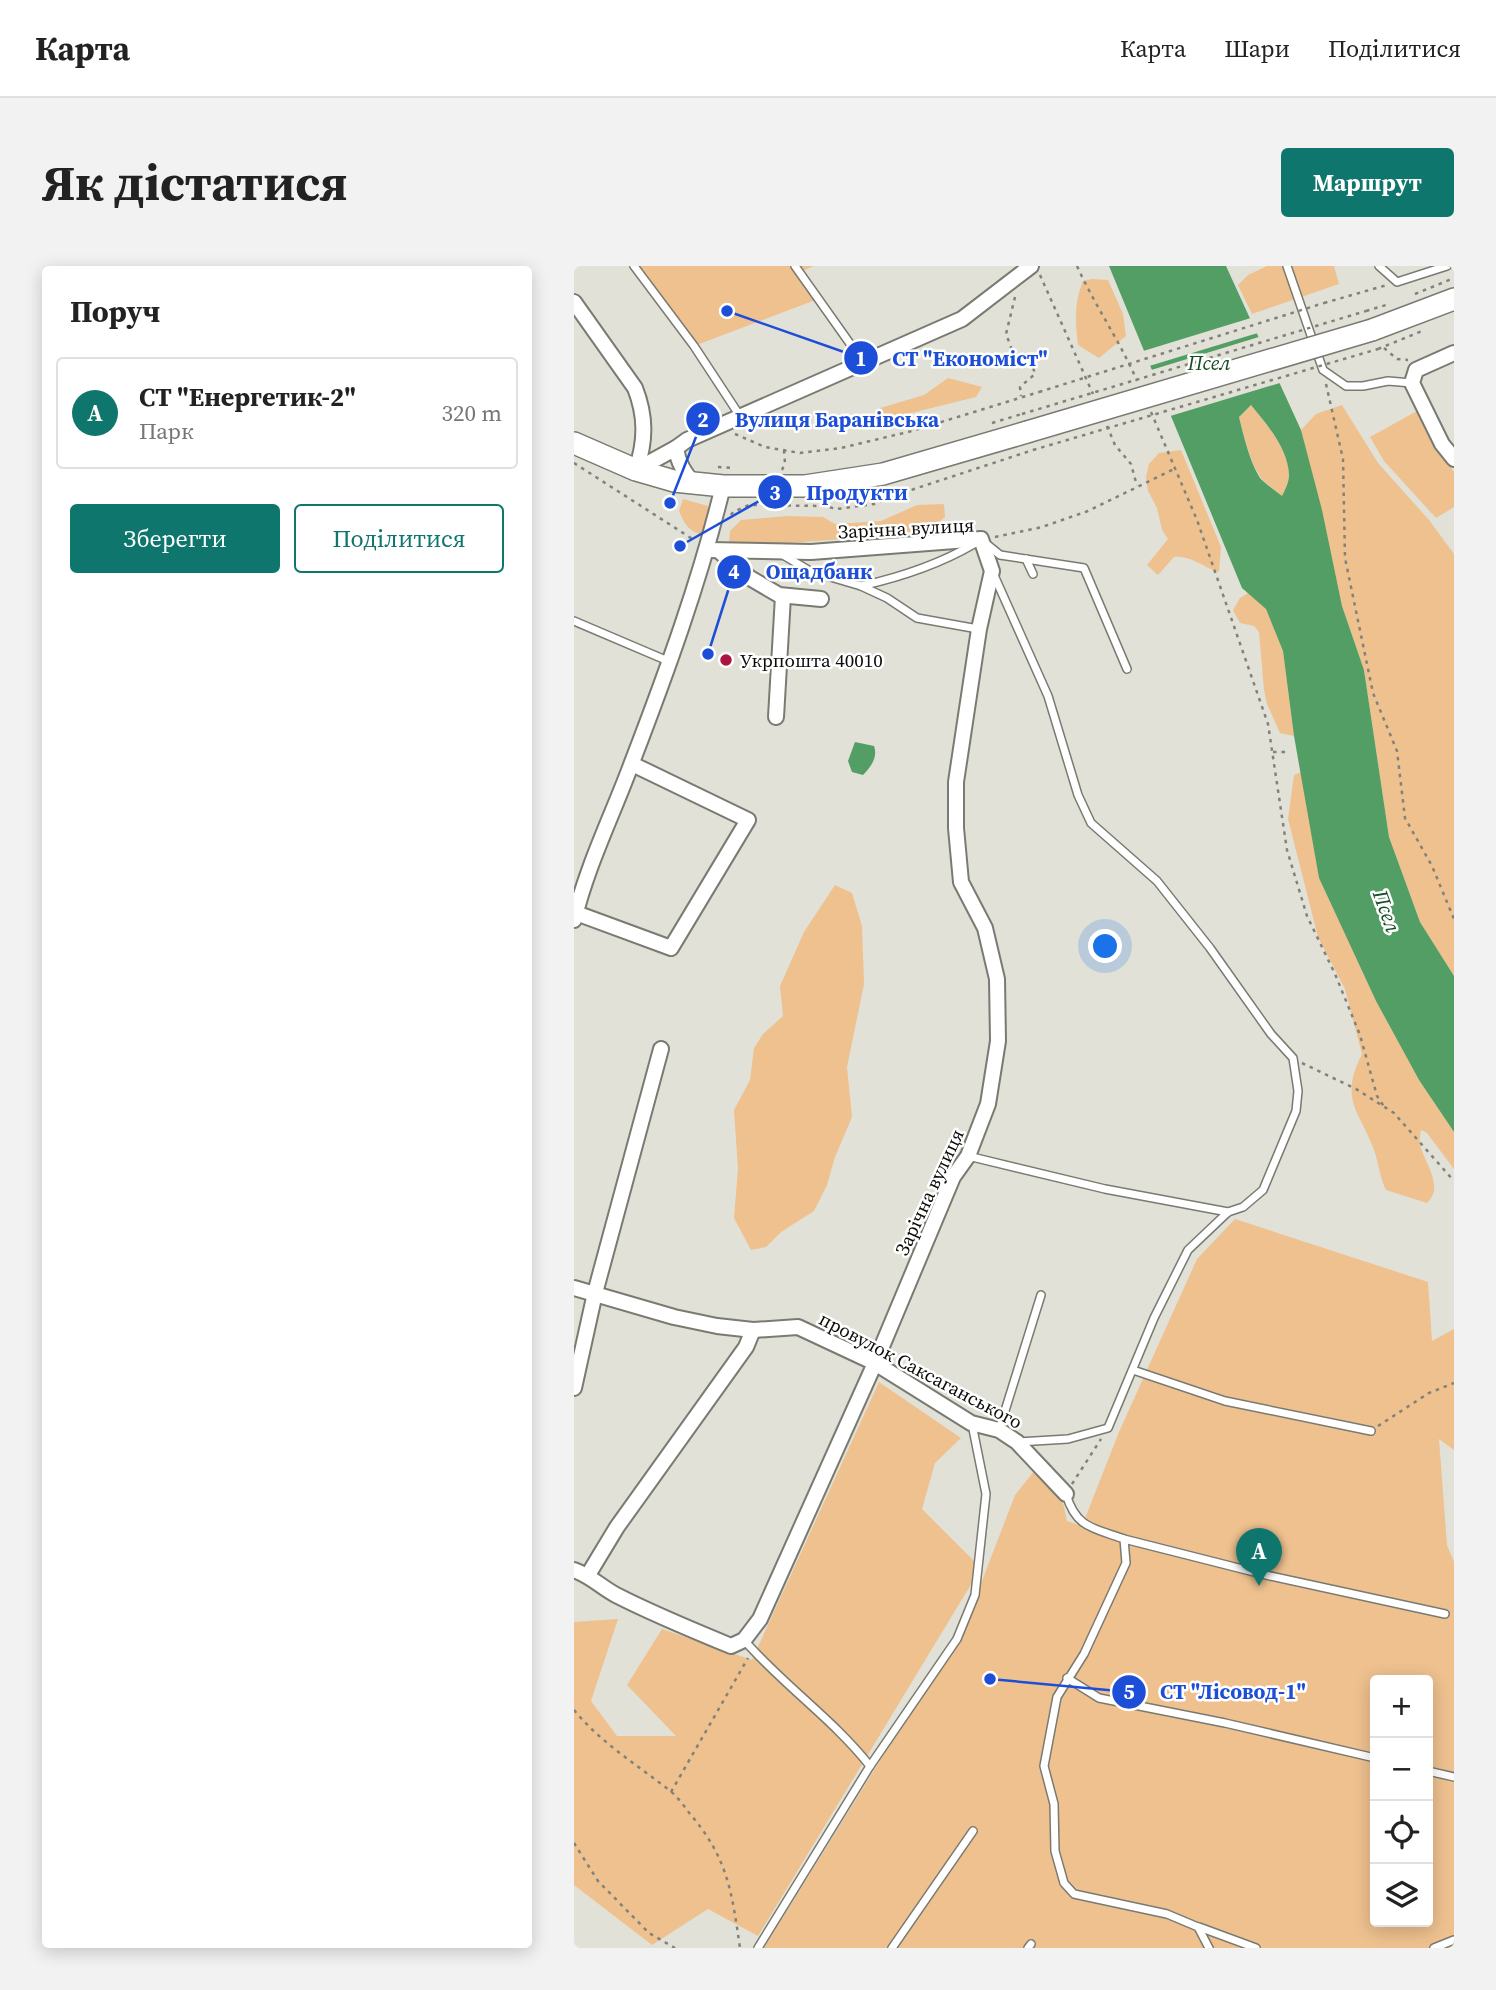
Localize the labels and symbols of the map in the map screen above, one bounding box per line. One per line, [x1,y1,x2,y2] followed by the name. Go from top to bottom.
[844,337,1062,379] callout: СТ "Економіст"
[855,344,867,373] text: 1
[892,344,1048,373] text: СТ "Економіст"
[1186,348,1231,377] water label: Псел
[685,398,953,440] callout: Вулиця Баранівська
[697,405,709,434] text: 2
[735,405,940,434] text: Вулиця Баранівська
[757,471,921,513] callout: Продукти
[769,478,781,507] text: 3
[806,478,908,507] text: Продукти
[837,511,975,545] street label: Зарічна вулиця
[717,551,886,593] callout: Ощадбанк
[728,557,740,586] text: 4
[766,557,873,586] text: Ощадбанк
[740,647,883,673] place label: Укрпошта 40010
[718,652,734,668] marker: Укрпошта 40010
[1366,885,1408,937] water label: Псел
[1088,929,1122,963] your location
[888,1125,970,1259] street label: Зарічна вулиця
[815,1305,1027,1435] street label: провулок Саксаганського
[1236,1528,1282,1586] pin: A
[1111,1671,1320,1713] callout: СТ "Лісовод-1"
[1123,1677,1135,1706] text: 5
[1160,1677,1306,1706] text: СТ "Лісовод-1"

